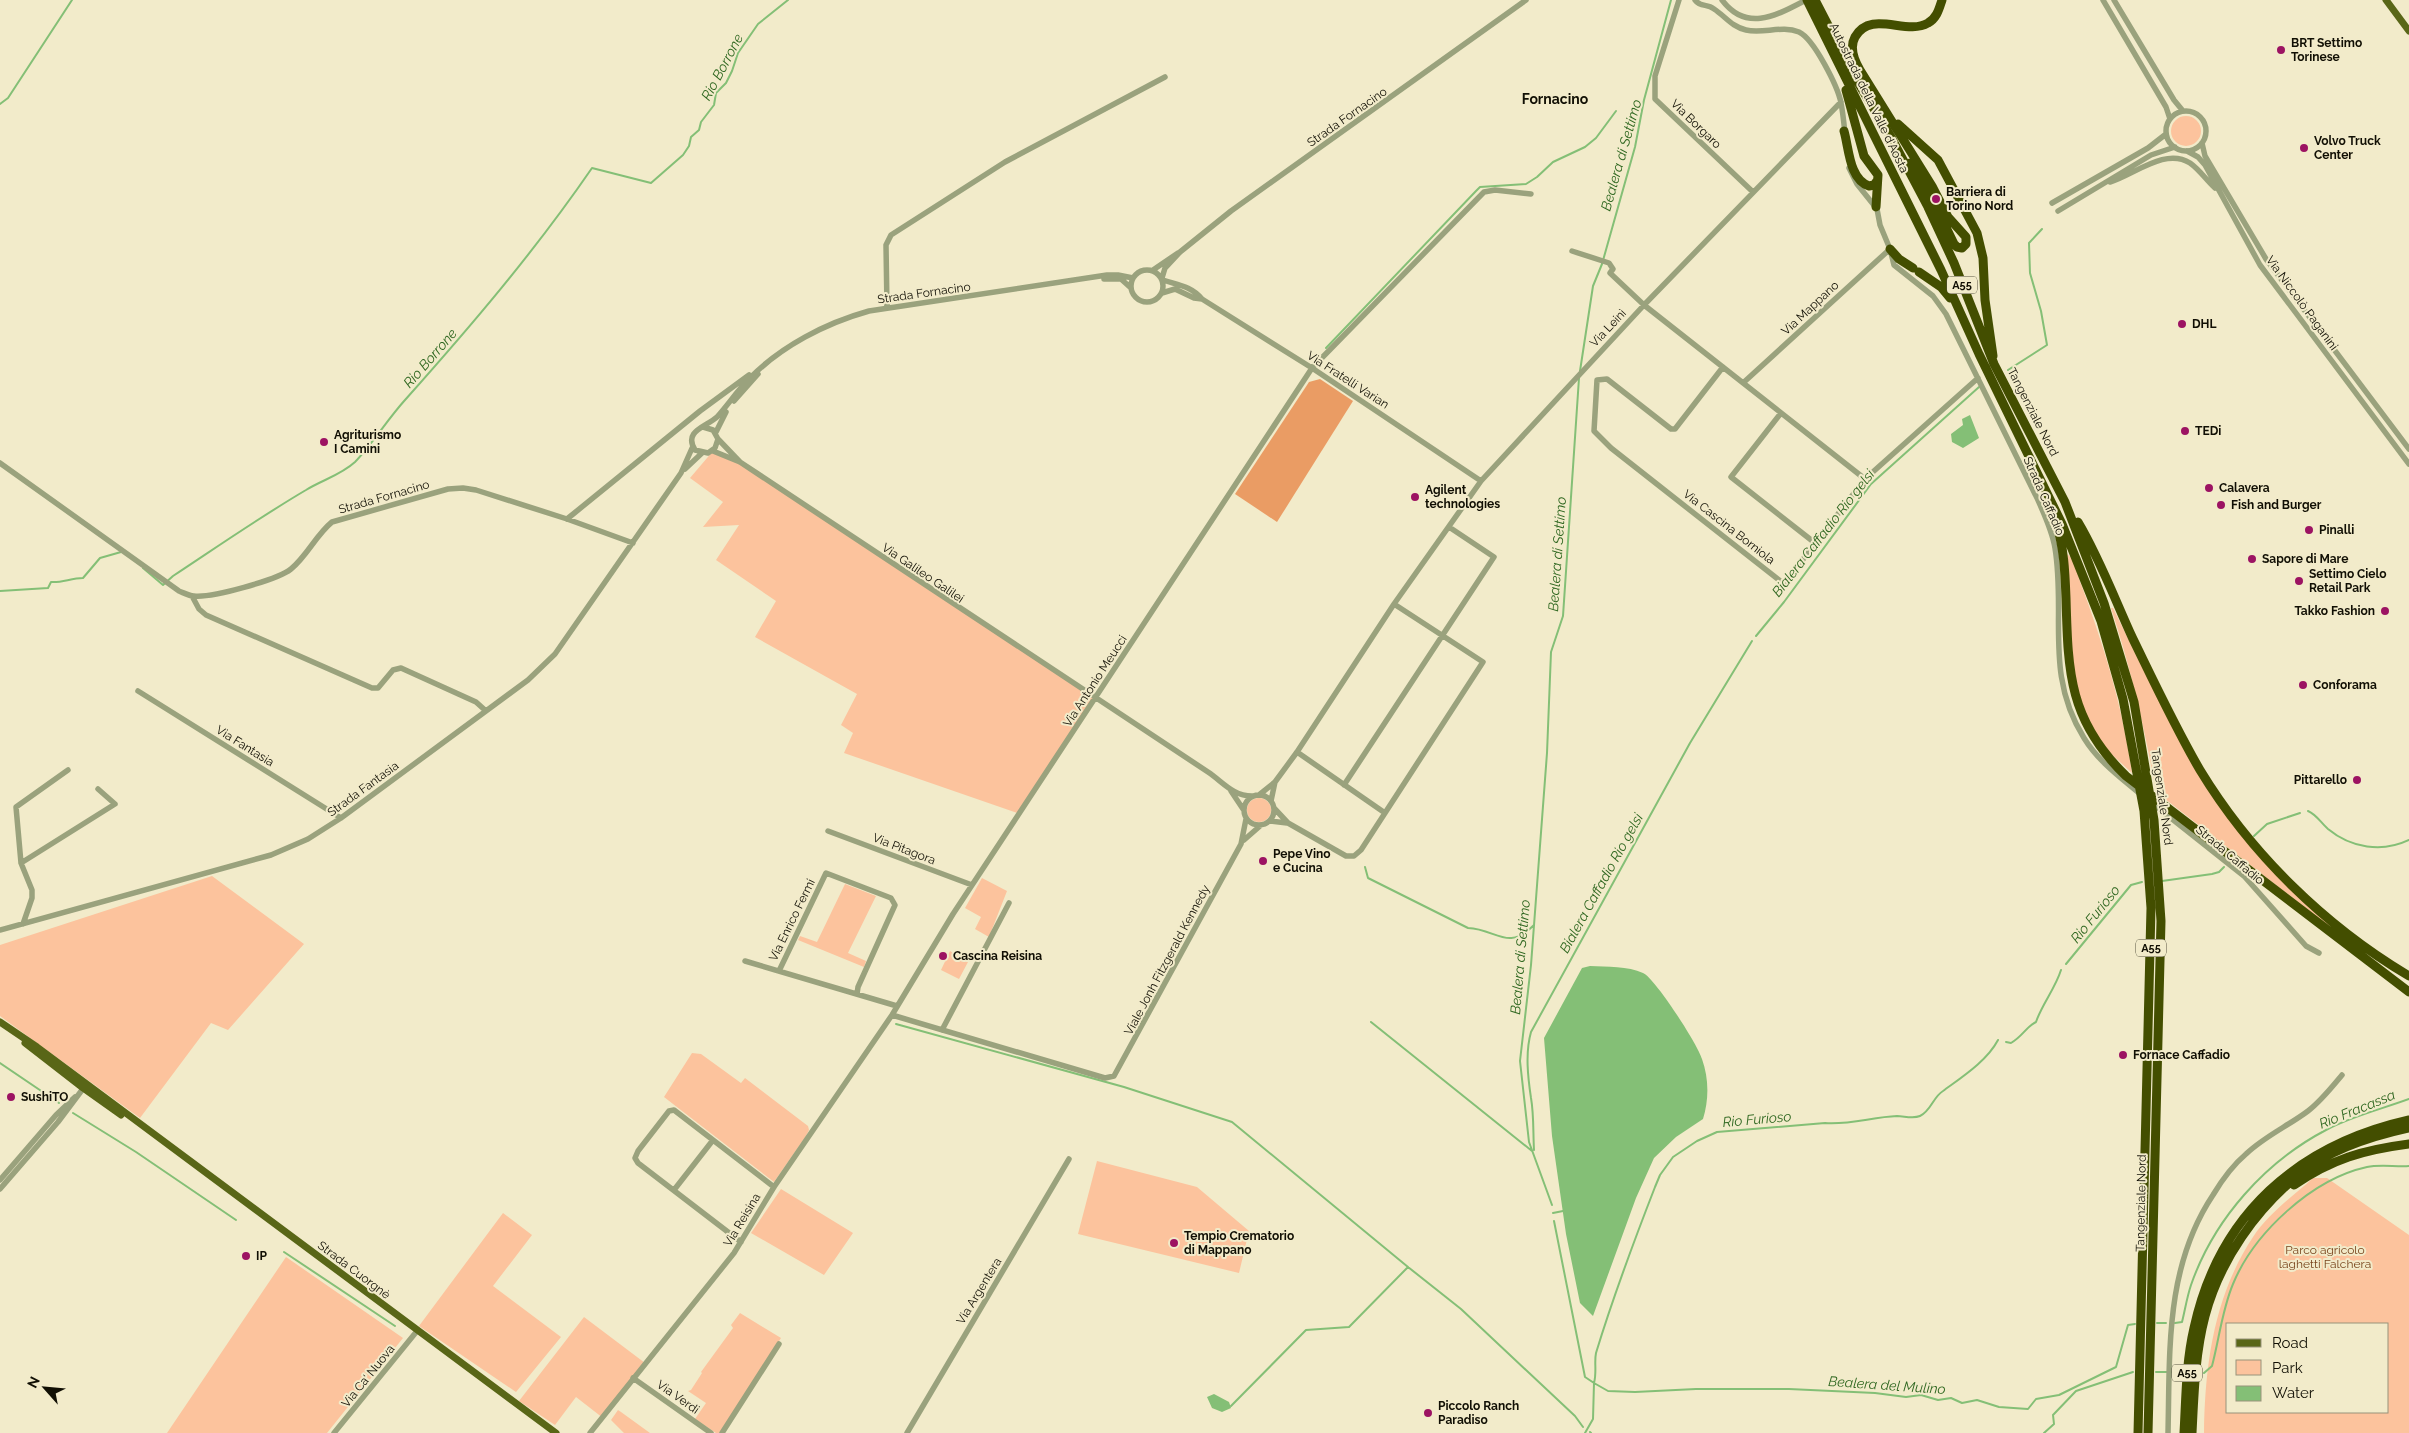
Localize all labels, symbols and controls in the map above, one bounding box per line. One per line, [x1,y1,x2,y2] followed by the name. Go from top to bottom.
[1827,21,1911,175] street label: Autostrada della Valle d'Aosta
[698,31,746,103] water label: Rio Borrone
[2291,36,2362,64] place label: BRT Settimo Torinese
[2275,44,2287,56] marker: BRT Settimo Torinese
[1305,84,1389,150] street label: Strada Fornacino
[1522,91,1589,107] district label: Fornacino
[1597,97,1645,213] water label: Bealera di Settimo
[1668,97,1724,151] street label: Via Borgaro
[2314,134,2381,162] place label: Volvo Truck Center
[2298,142,2310,154] marker: Volvo Truck Center
[1946,185,2014,213] place label: Barriera di Torino Nord
[1930,193,1942,205] marker: Barriera di Torino Nord
[2263,253,2341,353] street label: Via Niccolò Paganini
[1947,276,1977,294] road number: A55
[1779,278,1841,338] street label: Via Mappano
[877,280,971,306] street label: Strada Fornacino
[1587,306,1629,350] street label: Via Leinì
[2192,317,2217,331] place label: DHL
[2176,318,2188,330] marker: DHL
[400,325,460,391] water label: Rio Borrone
[1304,348,1392,412] street label: Via Fratelli Varian
[2005,365,2061,459] street label: Tangenziale Nord
[2195,424,2221,438] place label: TEDi
[2179,425,2191,437] marker: TEDi
[334,428,401,456] place label: Agriturismo I Camini
[318,436,330,448] marker: Agriturismo I Camini
[2020,455,2068,537] street label: Strada Caffadio
[1768,466,1878,600] water label: Bialera Caffadio Rio gelsi
[337,477,431,517] street label: Strada Fornacino
[2219,481,2270,495] place label: Calavera
[2203,482,2215,494] marker: Calavera
[1425,483,1500,511] place label: Agilent technologies
[1680,487,1778,567] street label: Via Cascina Borniola
[1409,491,1421,503] marker: Agilent technologies
[1545,496,1569,612] water label: Bealera di Settimo
[2231,498,2322,512] place label: Fish and Burger
[2215,499,2227,511] marker: Fish and Burger
[2319,523,2354,537] place label: Pinalli
[2303,524,2315,536] marker: Pinalli
[879,540,967,606] street label: Via Galileo Galilei
[2262,552,2348,566] place label: Sapore di Mare
[2246,553,2258,565] marker: Sapore di Mare
[2309,567,2387,595] place label: Settimo Cielo Retail Park
[2293,575,2305,587] marker: Settimo Cielo Retail Park
[2294,604,2375,618] place label: Takko Fashion
[2379,605,2391,617] marker: Takko Fashion
[1060,633,1130,729] street label: Via Antonio Meucci
[2313,678,2377,692] place label: Conforama
[2297,679,2309,691] marker: Conforama
[213,723,277,769] street label: Via Fantasia
[2148,748,2176,846] street label: Tangenziale Nord
[325,759,401,819] street label: Strada Fantasia
[2294,773,2347,787] place label: Pittarello
[2351,774,2363,786] marker: Pittarello
[1556,810,1646,955] water label: Bialera Caffadio Rio gelsi
[2193,822,2267,888] street label: Strada Caffadio
[871,831,937,867] street label: Via Pitagora
[1273,847,1331,875] place label: Pepe Vino e Cucina
[1257,855,1269,867] marker: Pepe Vino e Cucina
[766,877,818,963] street label: Via Enrico Fermi
[1121,882,1213,1037] street label: Viale Jonh Fitzgerald Kennedy
[2067,882,2123,946] water label: Rio Furioso
[1507,899,1533,1015] water label: Bealera di Settimo
[2136,940,2166,956] road number: A55
[953,949,1042,963] place label: Cascina Reisina
[937,950,949,962] marker: Cascina Reisina
[2133,1048,2230,1062] place label: Fornace Caffadio
[2117,1049,2129,1061] marker: Fornace Caffadio
[2317,1086,2397,1132] water label: Rio Fracassa
[21,1090,68,1104] place label: SushiTO
[5,1091,17,1103] marker: SushiTO
[1722,1108,1792,1130] water label: Rio Furioso
[2133,1154,2149,1252] street label: Tangenziale Nord
[721,1191,763,1249] street label: Via Reisina
[1184,1229,1294,1257] place label: Tempio Crematorio di Mappano
[1168,1237,1180,1249] marker: Tempio Crematorio di Mappano
[315,1238,393,1302] street label: Strada Cuorgnè
[2279,1243,2371,1271] park label: Parco agricolo laghetti Falchera
[256,1249,267,1263] place label: IP
[240,1250,252,1262] marker: IP
[954,1255,1004,1327] street label: Via Argentera
[2226,1323,2389,1413] legend
[2272,1334,2308,1352] text: Road
[339,1342,397,1410] street label: Via Ca' Nuova
[2272,1359,2303,1377] text: Park
[20,1363,70,1413] north arrow
[2172,1365,2202,1382] road number: A55
[1828,1373,1946,1397] water label: Bealera del Mulino
[24,1374,43,1390] text: N
[654,1377,702,1417] street label: Via Verdi
[2272,1384,2315,1402] text: Water
[1438,1399,1519,1427] place label: Piccolo Ranch Paradiso
[1422,1407,1434,1419] marker: Piccolo Ranch Paradiso

